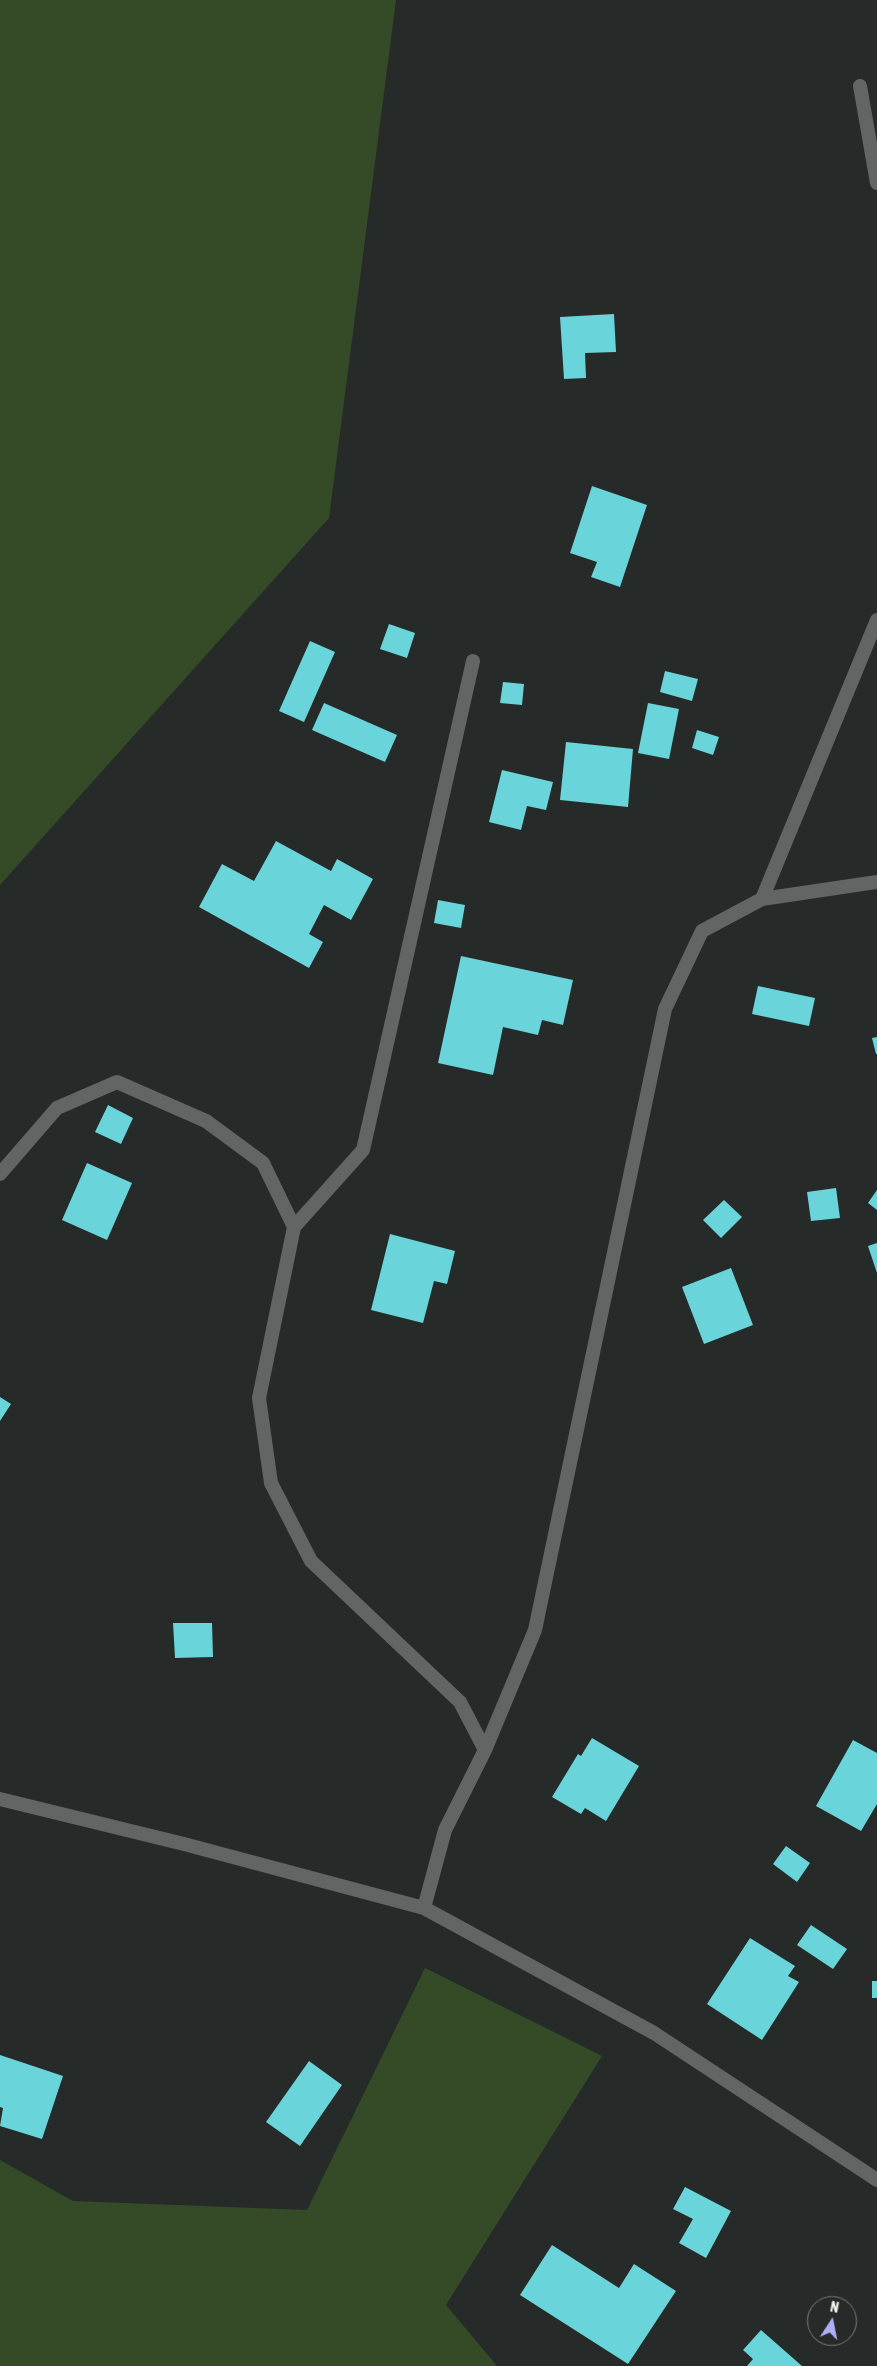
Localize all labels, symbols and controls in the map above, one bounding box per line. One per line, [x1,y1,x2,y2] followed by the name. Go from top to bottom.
[807,2296,857,2346] north arrow
[829,2299,840,2316] text: N

